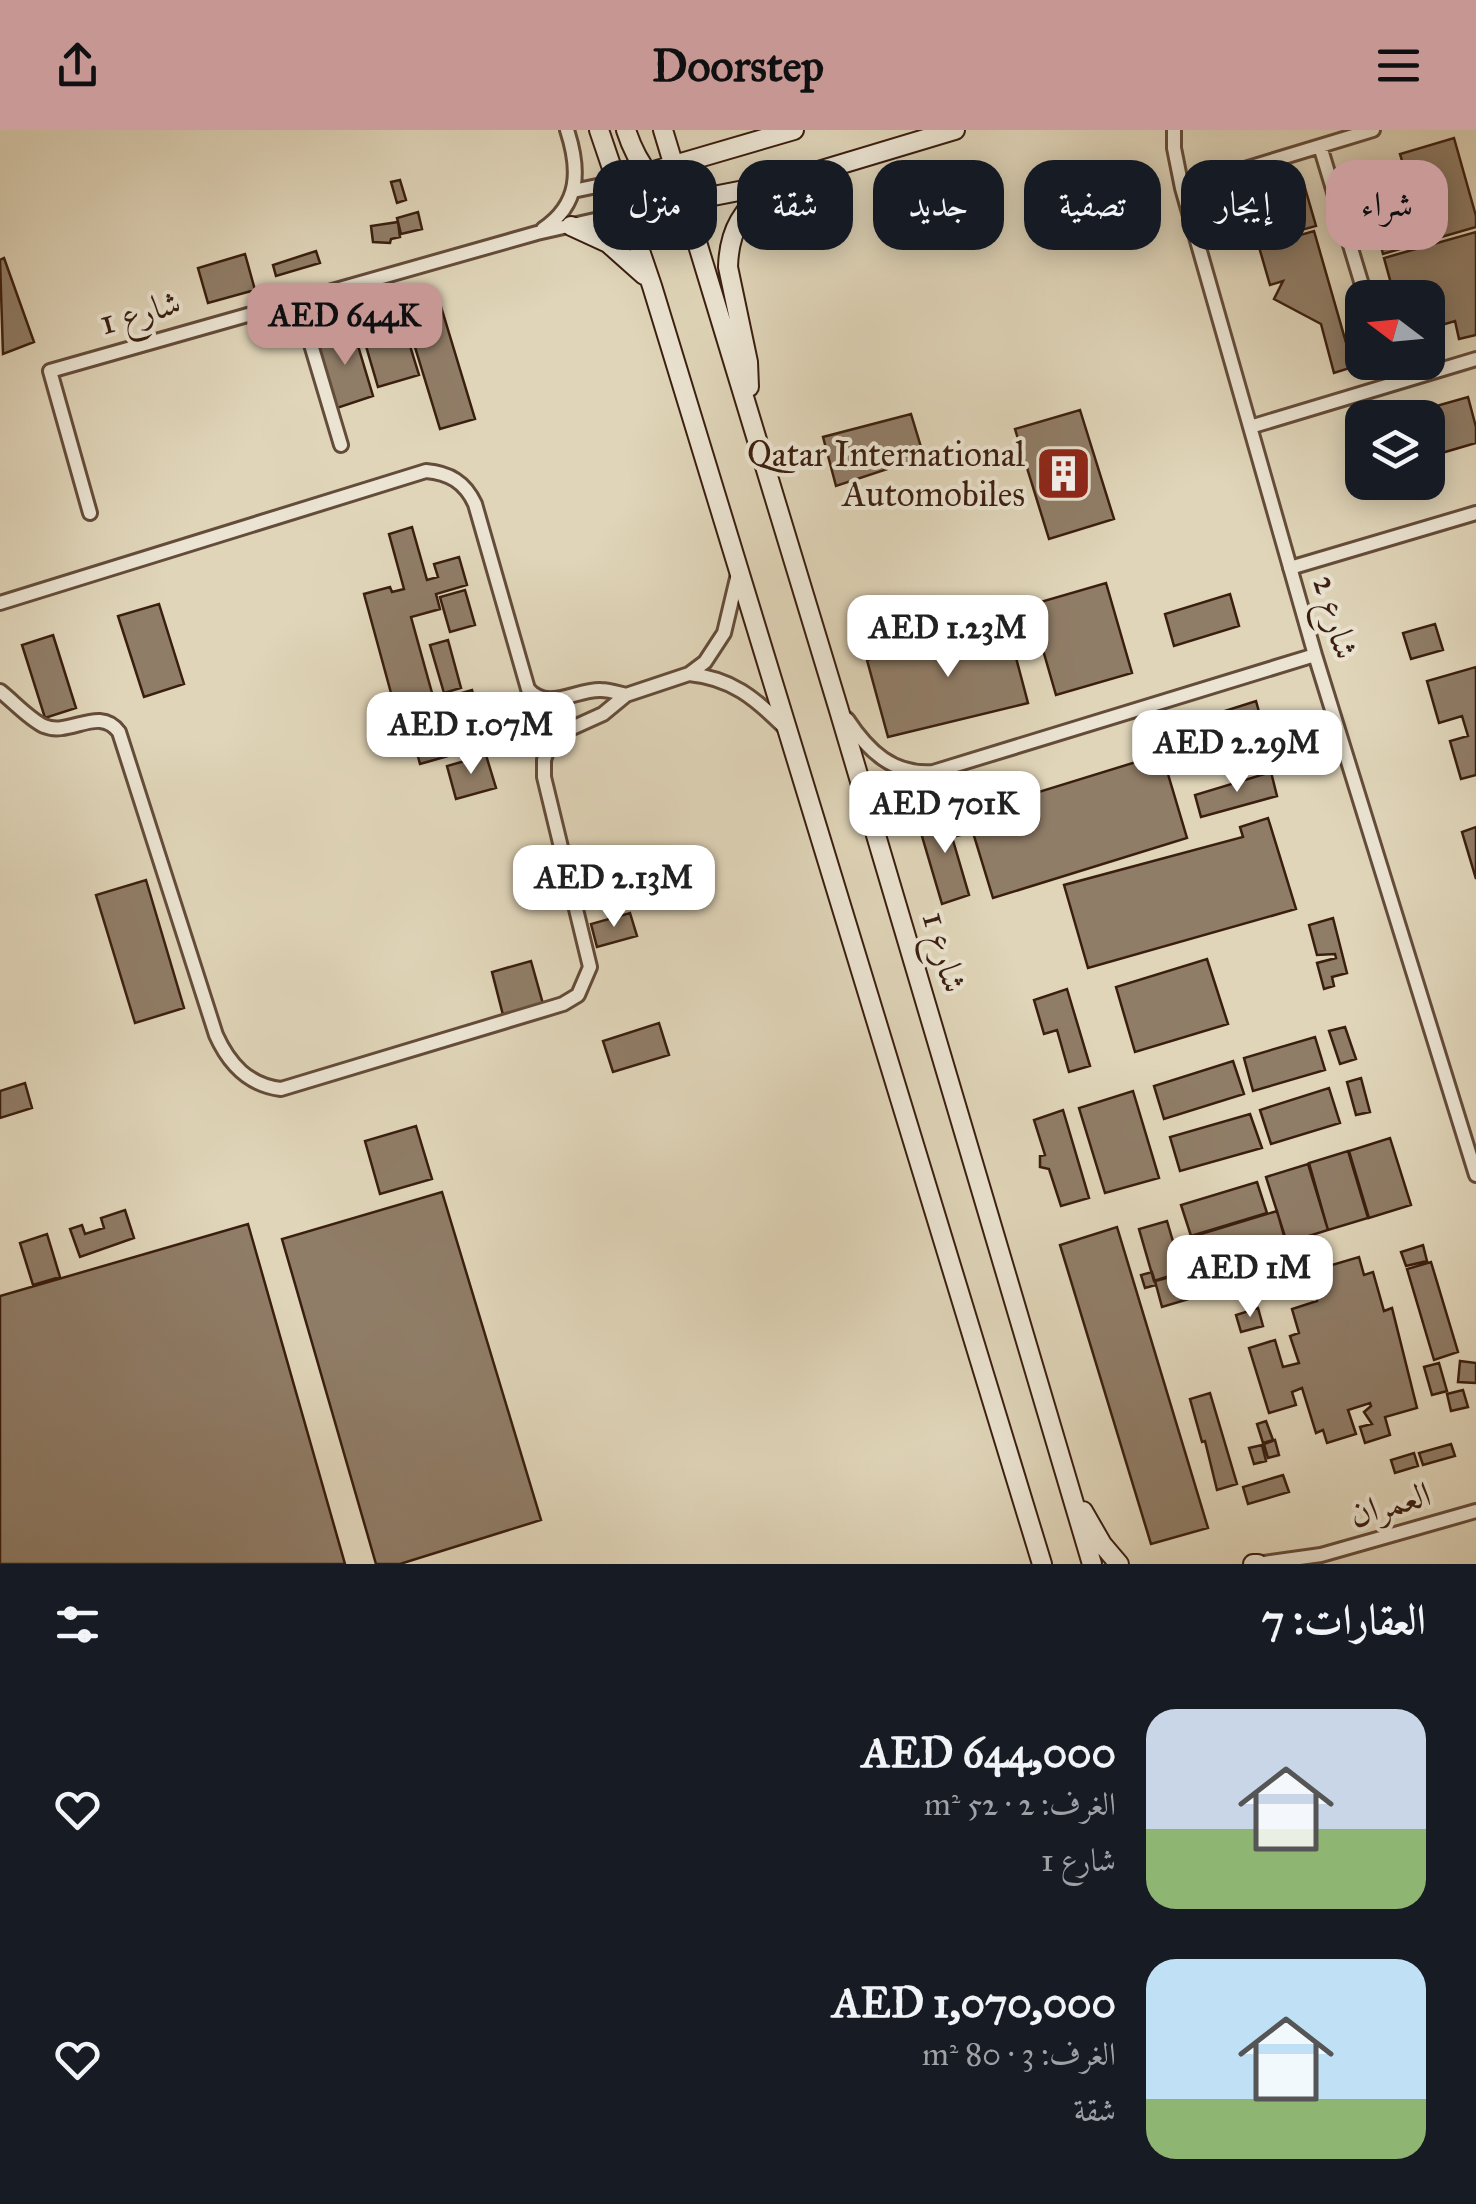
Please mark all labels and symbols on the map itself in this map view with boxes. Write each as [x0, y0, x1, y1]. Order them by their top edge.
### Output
street label: شارع 1 [95, 280, 187, 351]
north arrow [1345, 280, 1445, 380]
pin: AED 644K [242, 283, 448, 368]
place label: Qatar International Automobiles [747, 433, 1026, 516]
building icon: Qatar International Automobiles [1034, 444, 1094, 504]
street label: شارع 2 [1296, 570, 1368, 666]
pin: AED 1.23M [834, 595, 1062, 680]
pin: AED 1.07M [357, 692, 585, 777]
pin: AED 2.29M [1123, 710, 1351, 795]
pin: AED 701K [842, 771, 1048, 856]
pin: AED 2.13M [500, 845, 728, 930]
street label: شارع 1 [906, 907, 977, 999]
pin: AED 1M [1169, 1235, 1331, 1320]
street label: العمران [1345, 1472, 1436, 1536]

